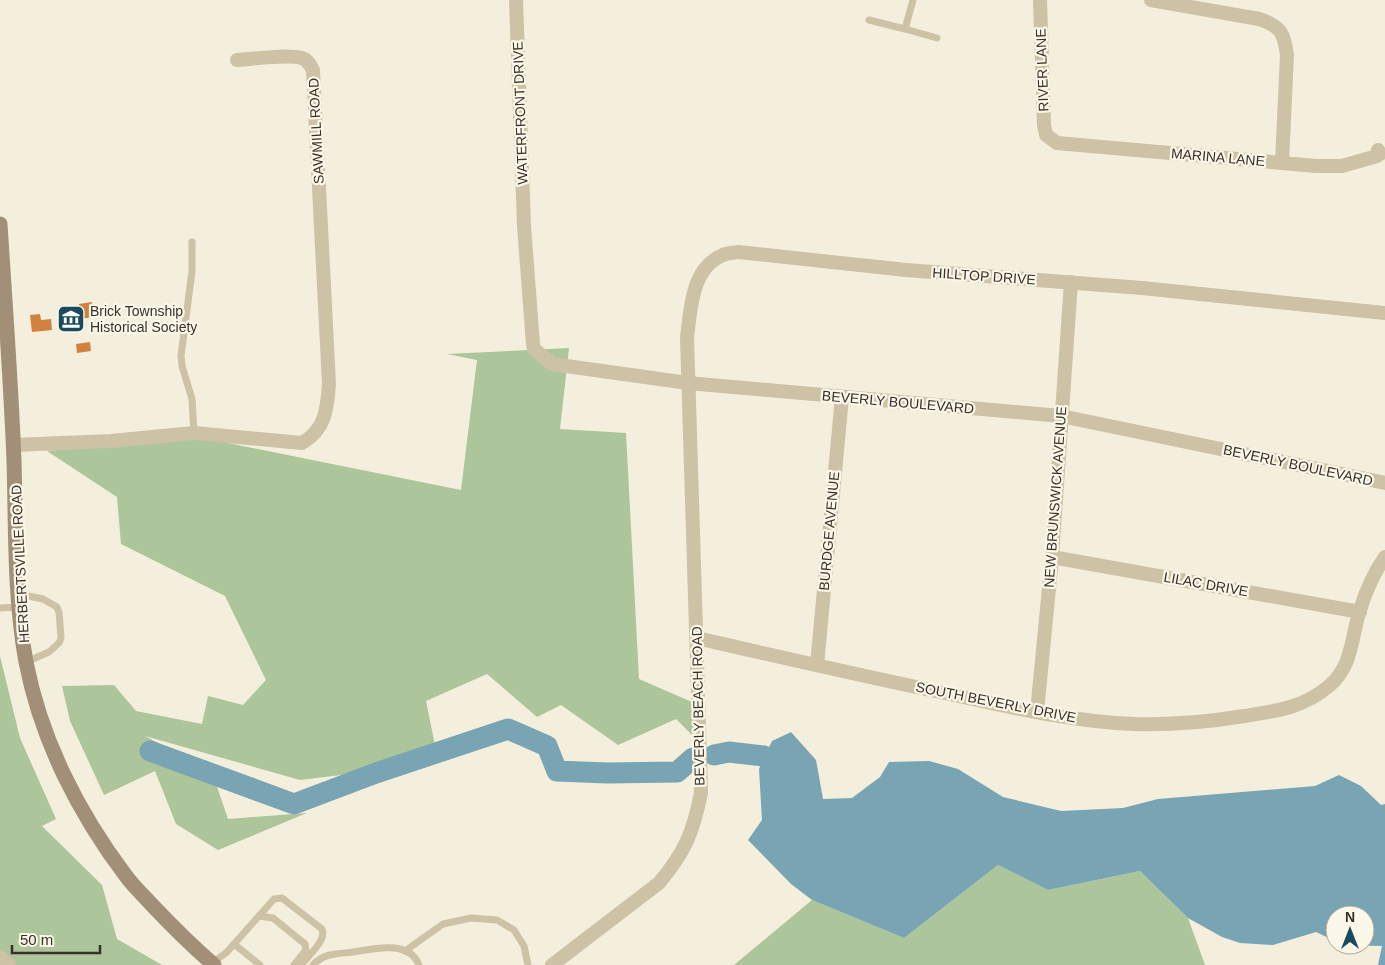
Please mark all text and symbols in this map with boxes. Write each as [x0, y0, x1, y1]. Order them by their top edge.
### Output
street label: RIVER LANE [1033, 28, 1051, 112]
street label: WATERFRONT DRIVE [509, 41, 531, 185]
street label: SAWMILL ROAD [305, 77, 327, 185]
street label: MARINA LANE [1170, 145, 1266, 169]
street label: HILLTOP DRIVE [932, 264, 1036, 288]
place label: Brick Township Historical Society [90, 303, 197, 335]
museum icon: Brick Township Historical Society [56, 304, 86, 334]
street label: BEVERLY BOULEVARD [821, 387, 975, 417]
street label: NEW BRUNSWICK AVENUE [1041, 406, 1069, 588]
street label: BEVERLY BOULEVARD [1222, 441, 1374, 489]
street label: BURDGE AVENUE [816, 471, 842, 591]
street label: HERBERTSVILLE ROAD [8, 484, 32, 644]
street label: LILAC DRIVE [1162, 569, 1250, 599]
street label: BEVERLY BEACH ROAD [689, 626, 707, 786]
street label: SOUTH BEVERLY DRIVE [915, 679, 1077, 725]
north arrow [1325, 905, 1375, 955]
text: N [1345, 909, 1355, 925]
scale bar [12, 922, 100, 954]
text: 50 m [20, 931, 53, 948]

